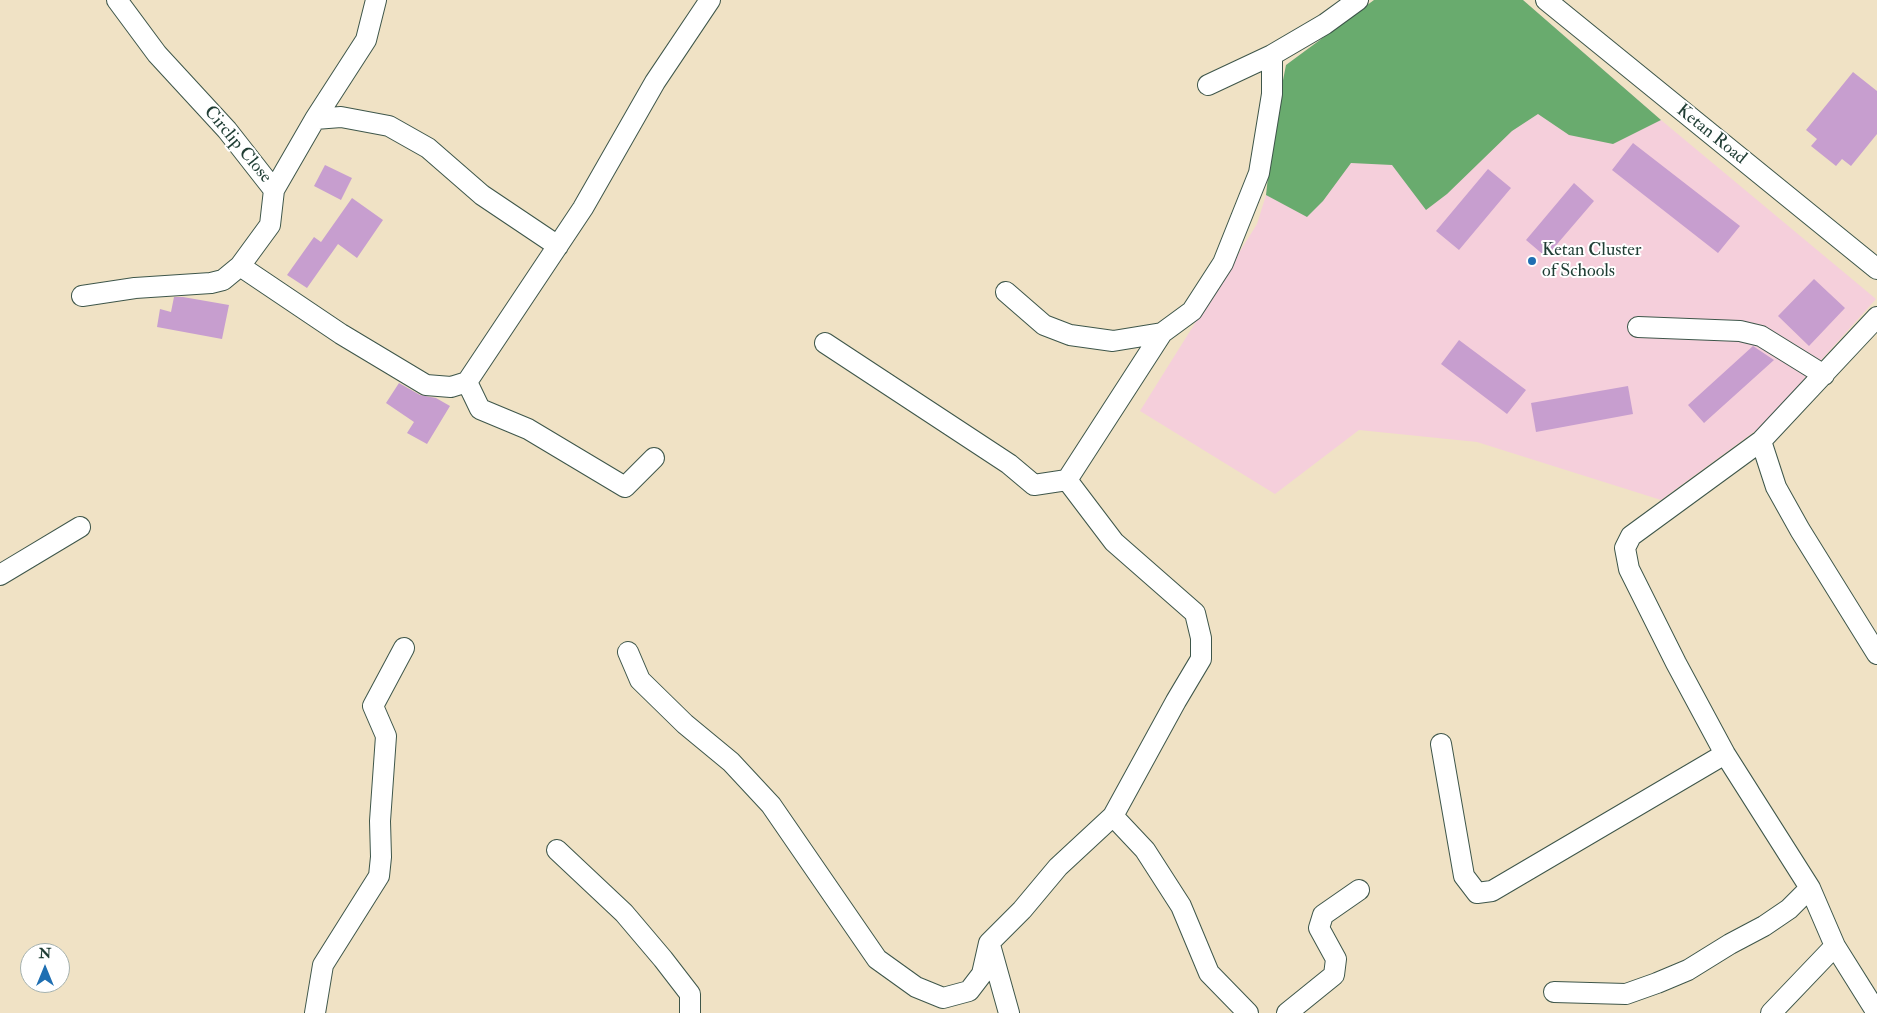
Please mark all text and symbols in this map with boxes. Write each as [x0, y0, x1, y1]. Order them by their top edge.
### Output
street label: Ketan Road [1672, 100, 1750, 170]
street label: Circlip Close [199, 102, 275, 188]
place label: Ketan Cluster of Schools [1542, 240, 1641, 282]
marker: Ketan Cluster of Schools [1526, 255, 1538, 267]
north arrow [20, 943, 70, 993]
text: N [39, 945, 51, 962]

